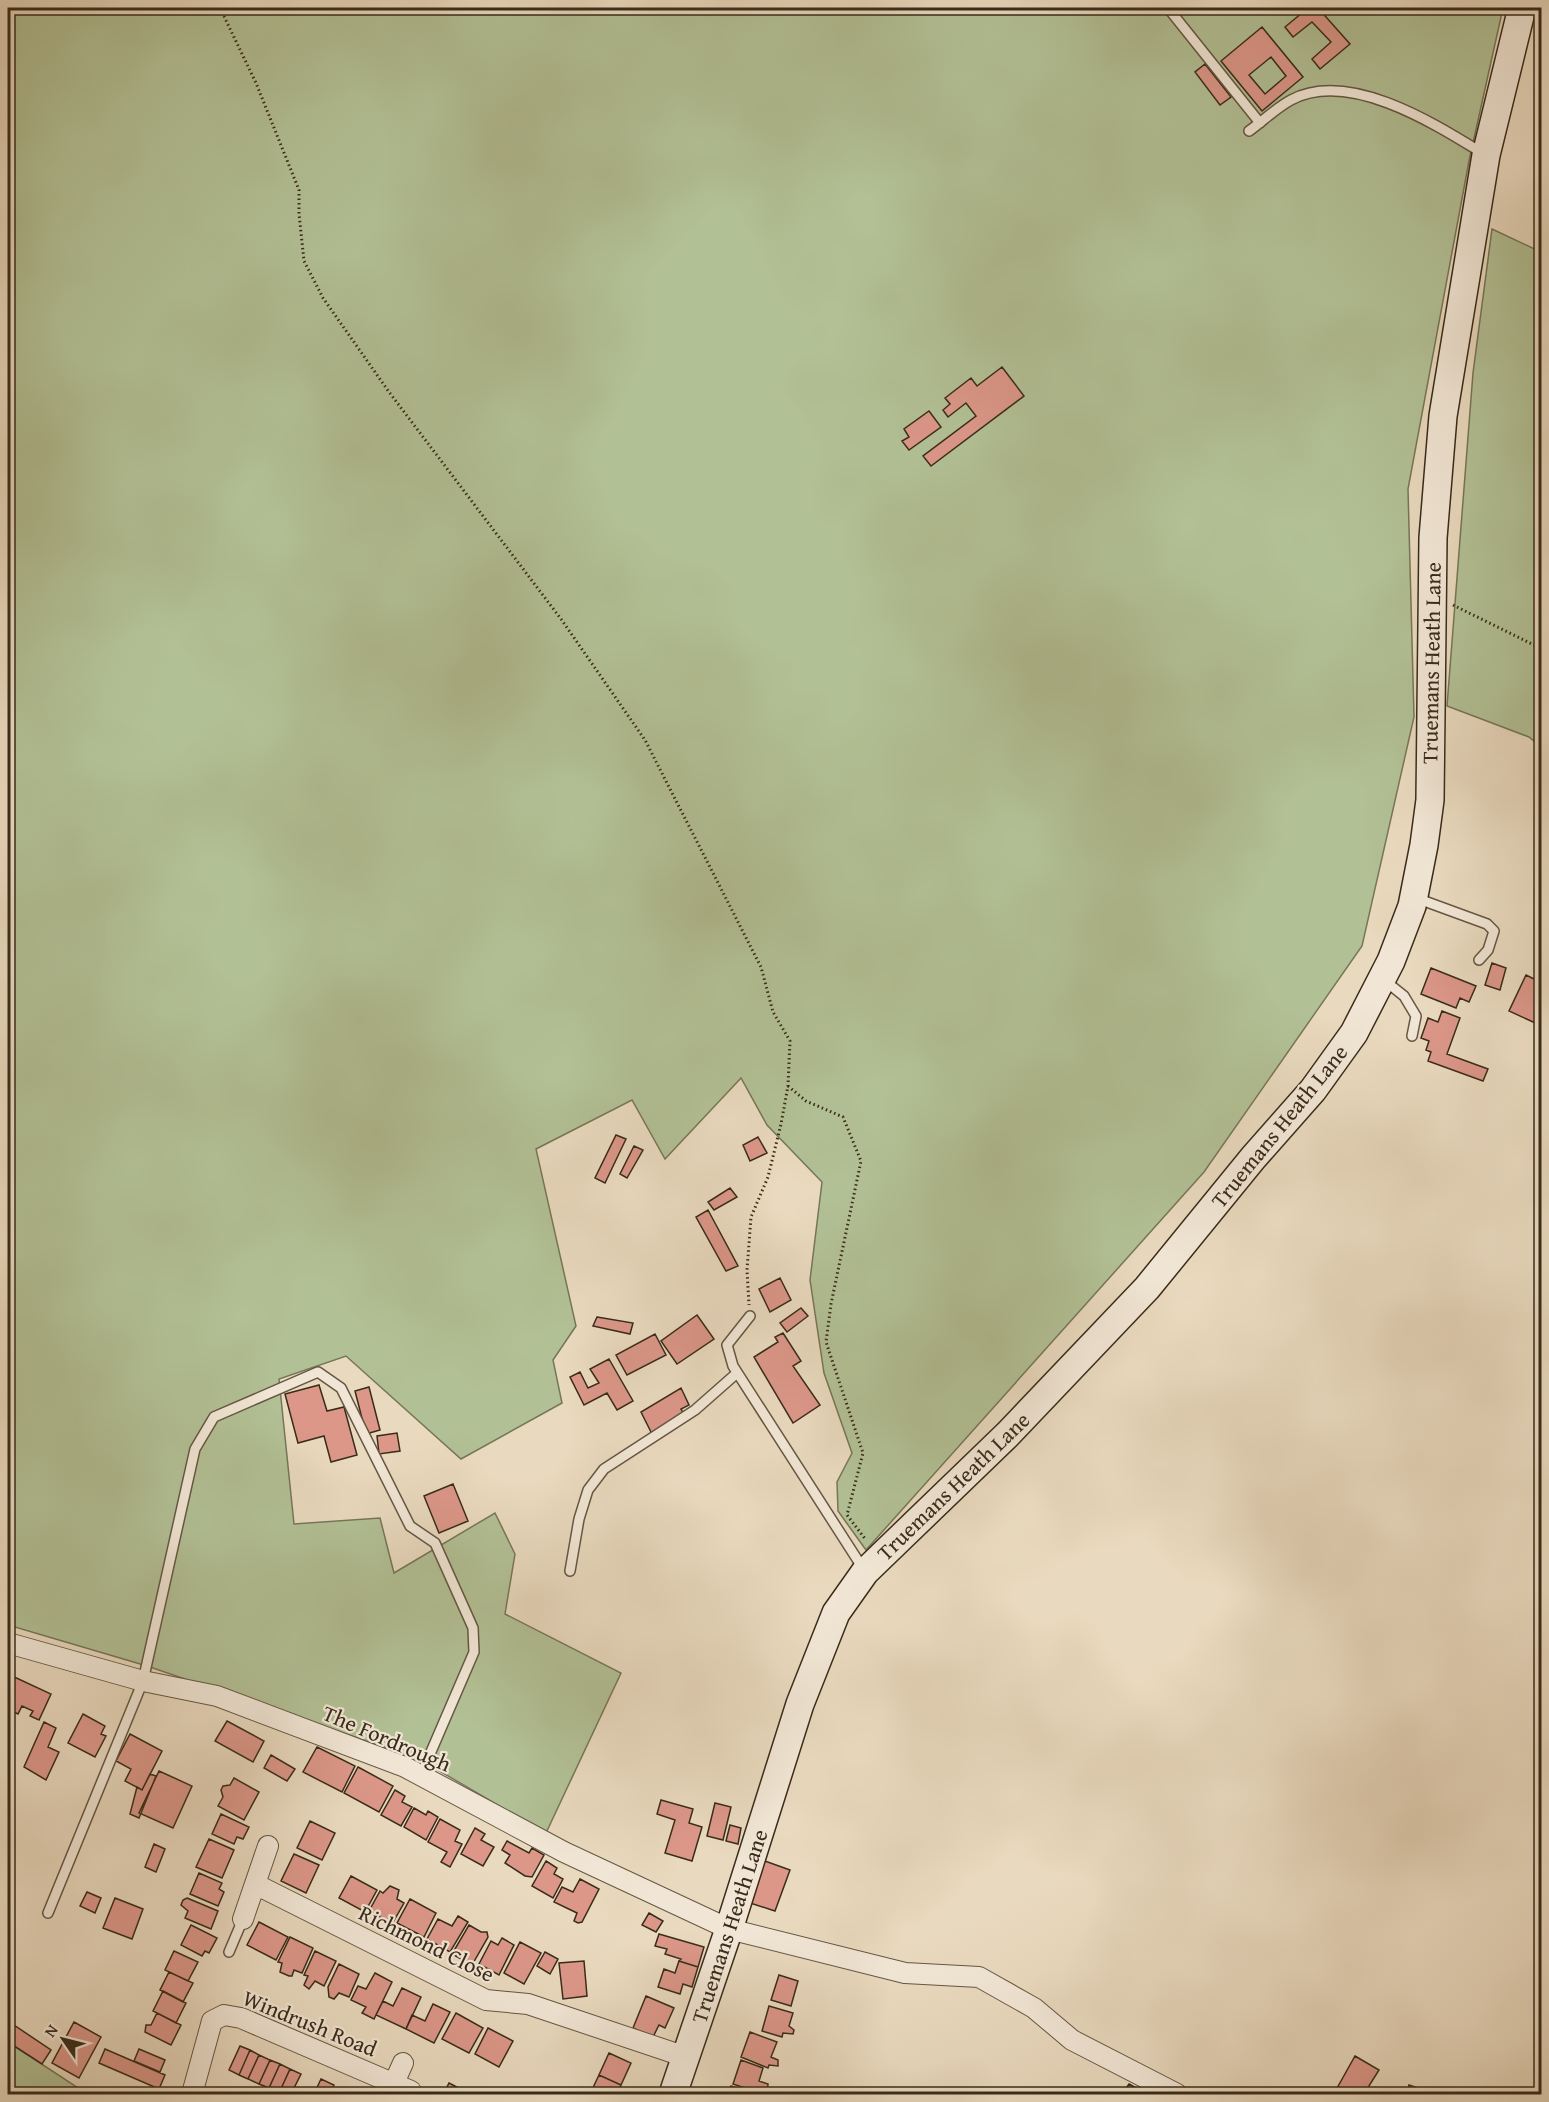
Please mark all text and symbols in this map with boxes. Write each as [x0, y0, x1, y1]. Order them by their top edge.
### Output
street label: Truemans Heath Lane [1413, 562, 1449, 764]
street label: Truemans Heath Lane [1203, 1037, 1355, 1215]
street label: Truemans Heath Lane [869, 1404, 1037, 1568]
street label: The Fordrough [318, 1697, 457, 1780]
street label: Truemans Heath Lane [683, 1825, 775, 2027]
street label: Richmond Close [354, 1896, 500, 1990]
street label: Windrush Road [238, 1982, 382, 2065]
north arrow [33, 2009, 93, 2069]
text: N [38, 2019, 64, 2042]

